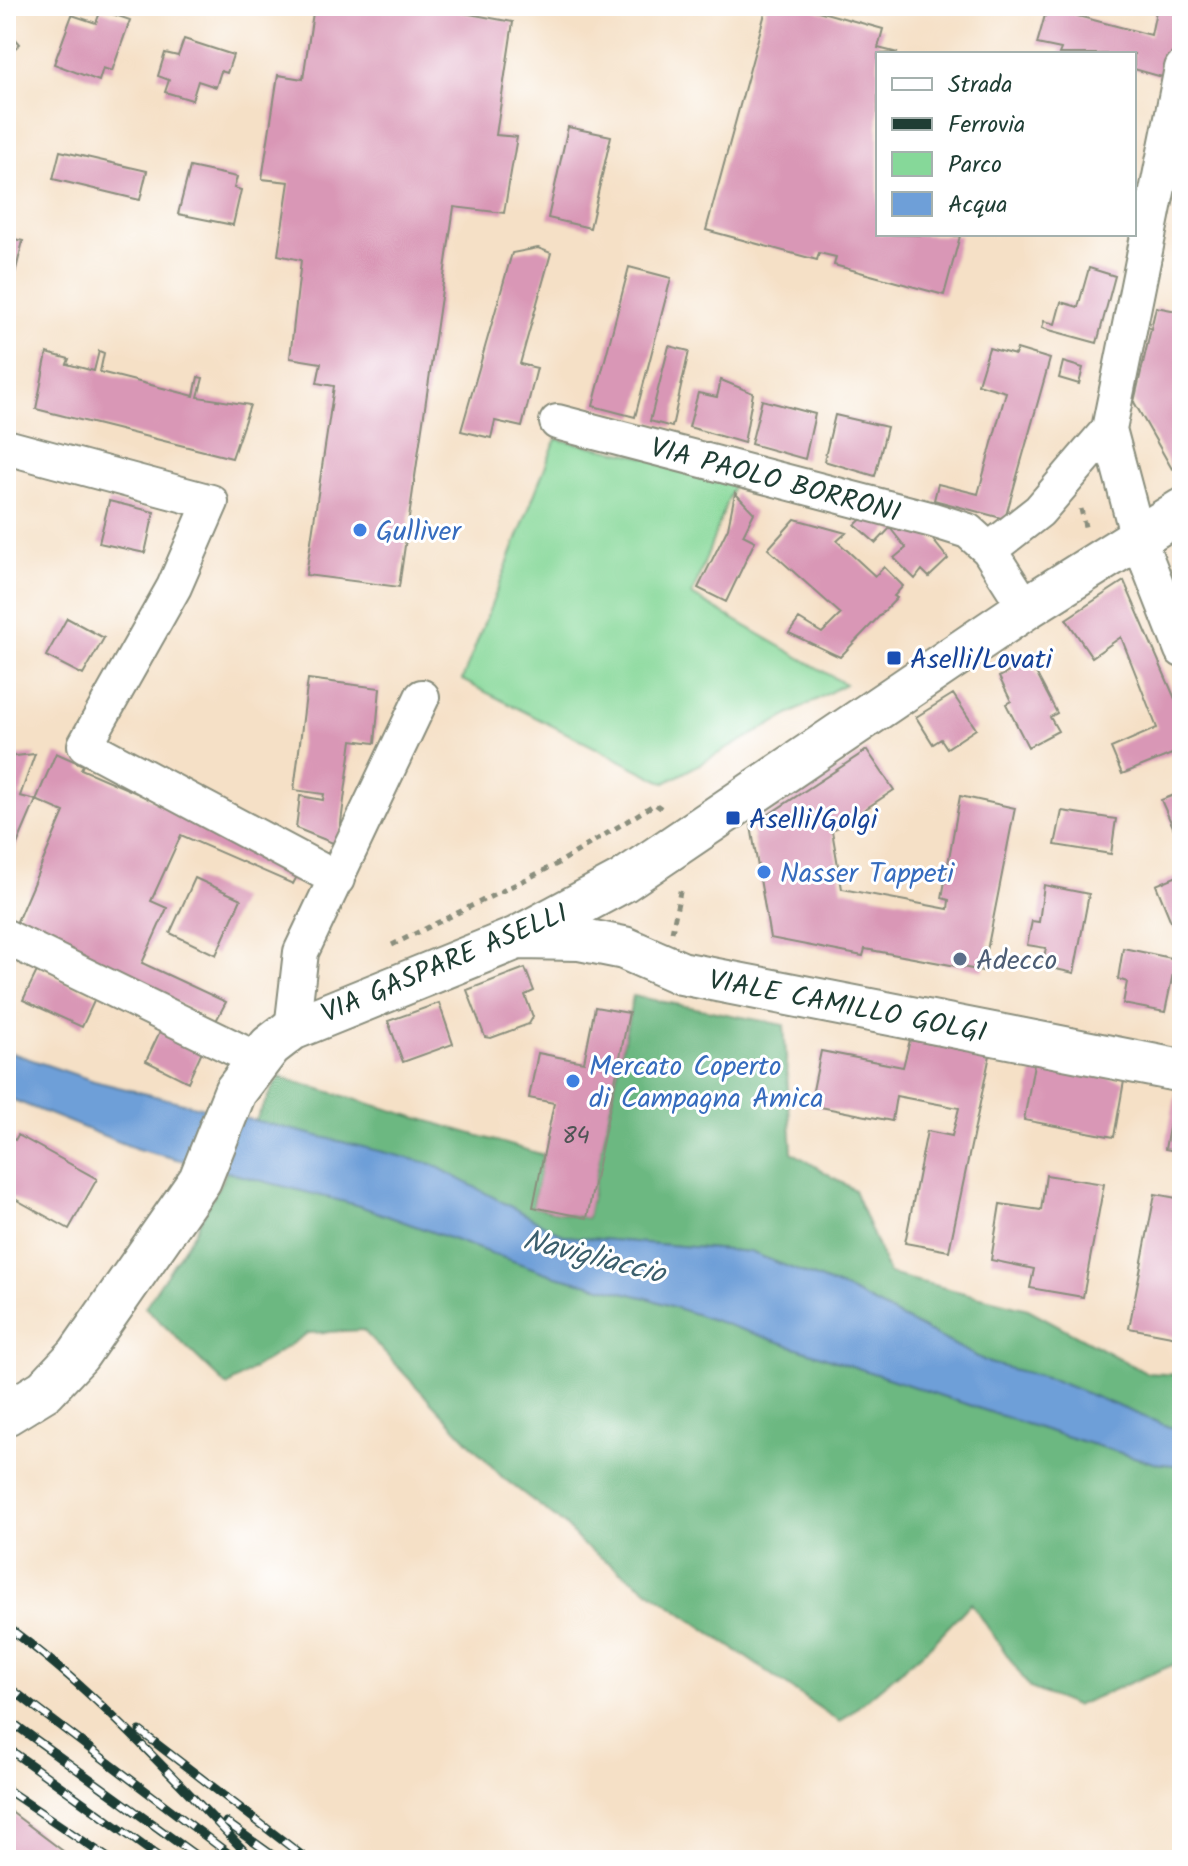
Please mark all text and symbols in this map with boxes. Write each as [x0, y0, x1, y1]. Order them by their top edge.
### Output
legend [876, 52, 1136, 236]
text: Strada [948, 66, 1012, 105]
text: Ferrovia [948, 106, 1025, 145]
text: Parco [948, 146, 1002, 185]
text: Acqua [948, 186, 1007, 225]
street label: VIA PAOLO BORRONI [645, 426, 905, 536]
place label: Gulliver [376, 510, 462, 555]
marker: Gulliver [351, 521, 369, 539]
place label: Aselli/Lovati [910, 638, 1054, 683]
marker: Aselli/Lovati [885, 649, 903, 667]
place label: Aselli/Golgi [749, 798, 879, 843]
marker: Aselli/Golgi [724, 809, 742, 827]
place label: Nasser Tappeti [780, 852, 955, 897]
marker: Nasser Tappeti [755, 863, 773, 881]
street label: VIA GASPARE ASELLI [314, 892, 576, 1037]
place label: Adecco [976, 939, 1057, 984]
marker: Adecco [951, 950, 969, 968]
street label: VIALE CAMILLO GOLGI [705, 958, 990, 1056]
place label: Mercato Coperto di Campagna Amica [589, 1045, 824, 1122]
marker: Mercato Coperto di Campagna Amica [564, 1072, 582, 1090]
house number: 84 [562, 1117, 590, 1156]
water label: Navigliaccio [518, 1217, 672, 1299]

